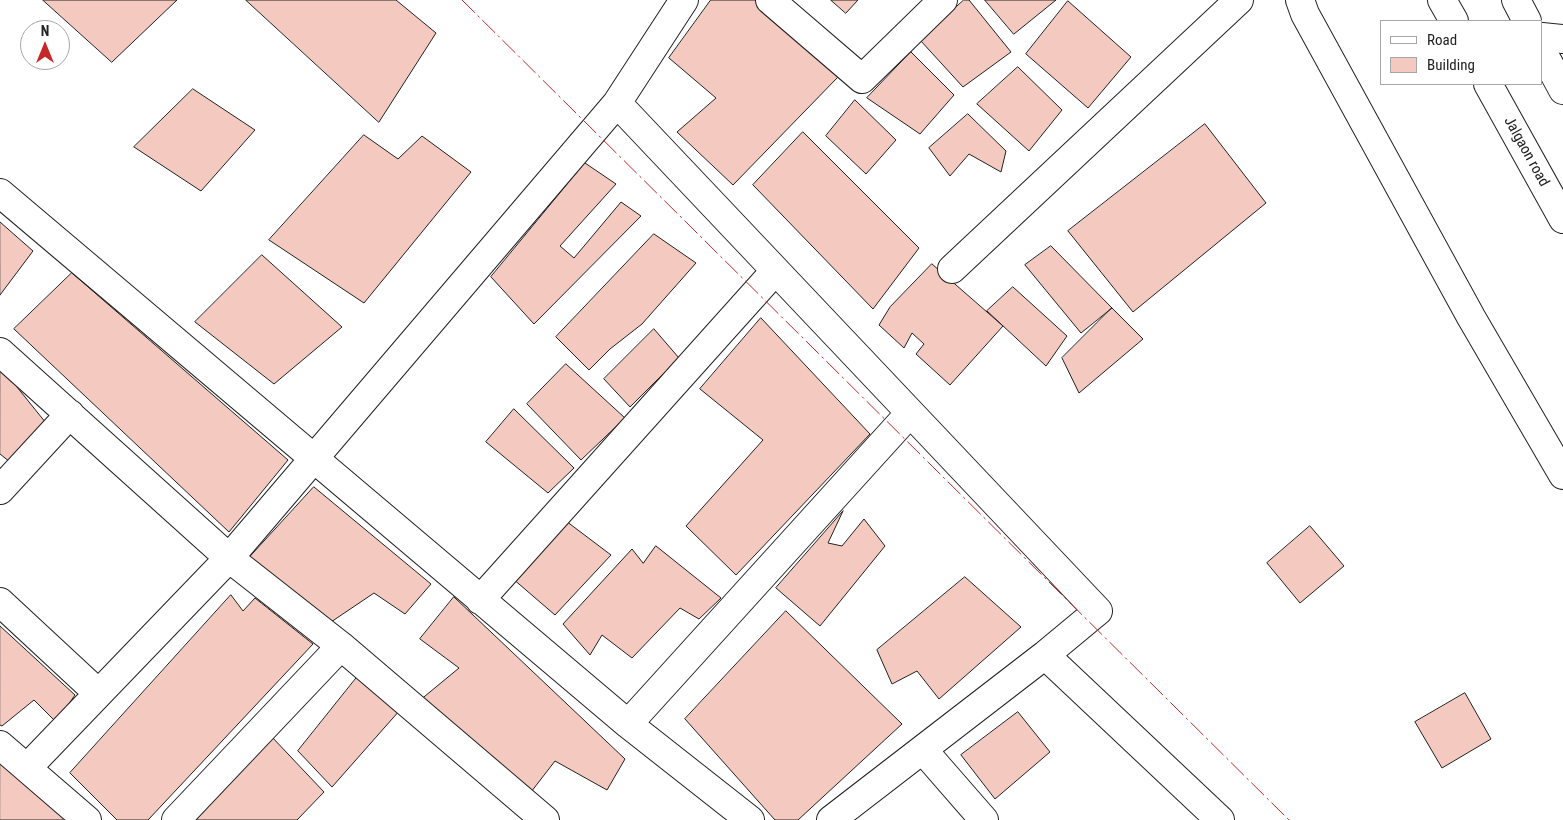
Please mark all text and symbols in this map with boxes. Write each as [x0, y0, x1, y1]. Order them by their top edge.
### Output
north arrow [20, 20, 70, 70]
legend [1380, 20, 1543, 85]
text: N [41, 23, 49, 39]
text: Road [1427, 31, 1457, 49]
text: Building [1427, 56, 1475, 74]
street label: Jalgaon road [1499, 114, 1553, 190]

